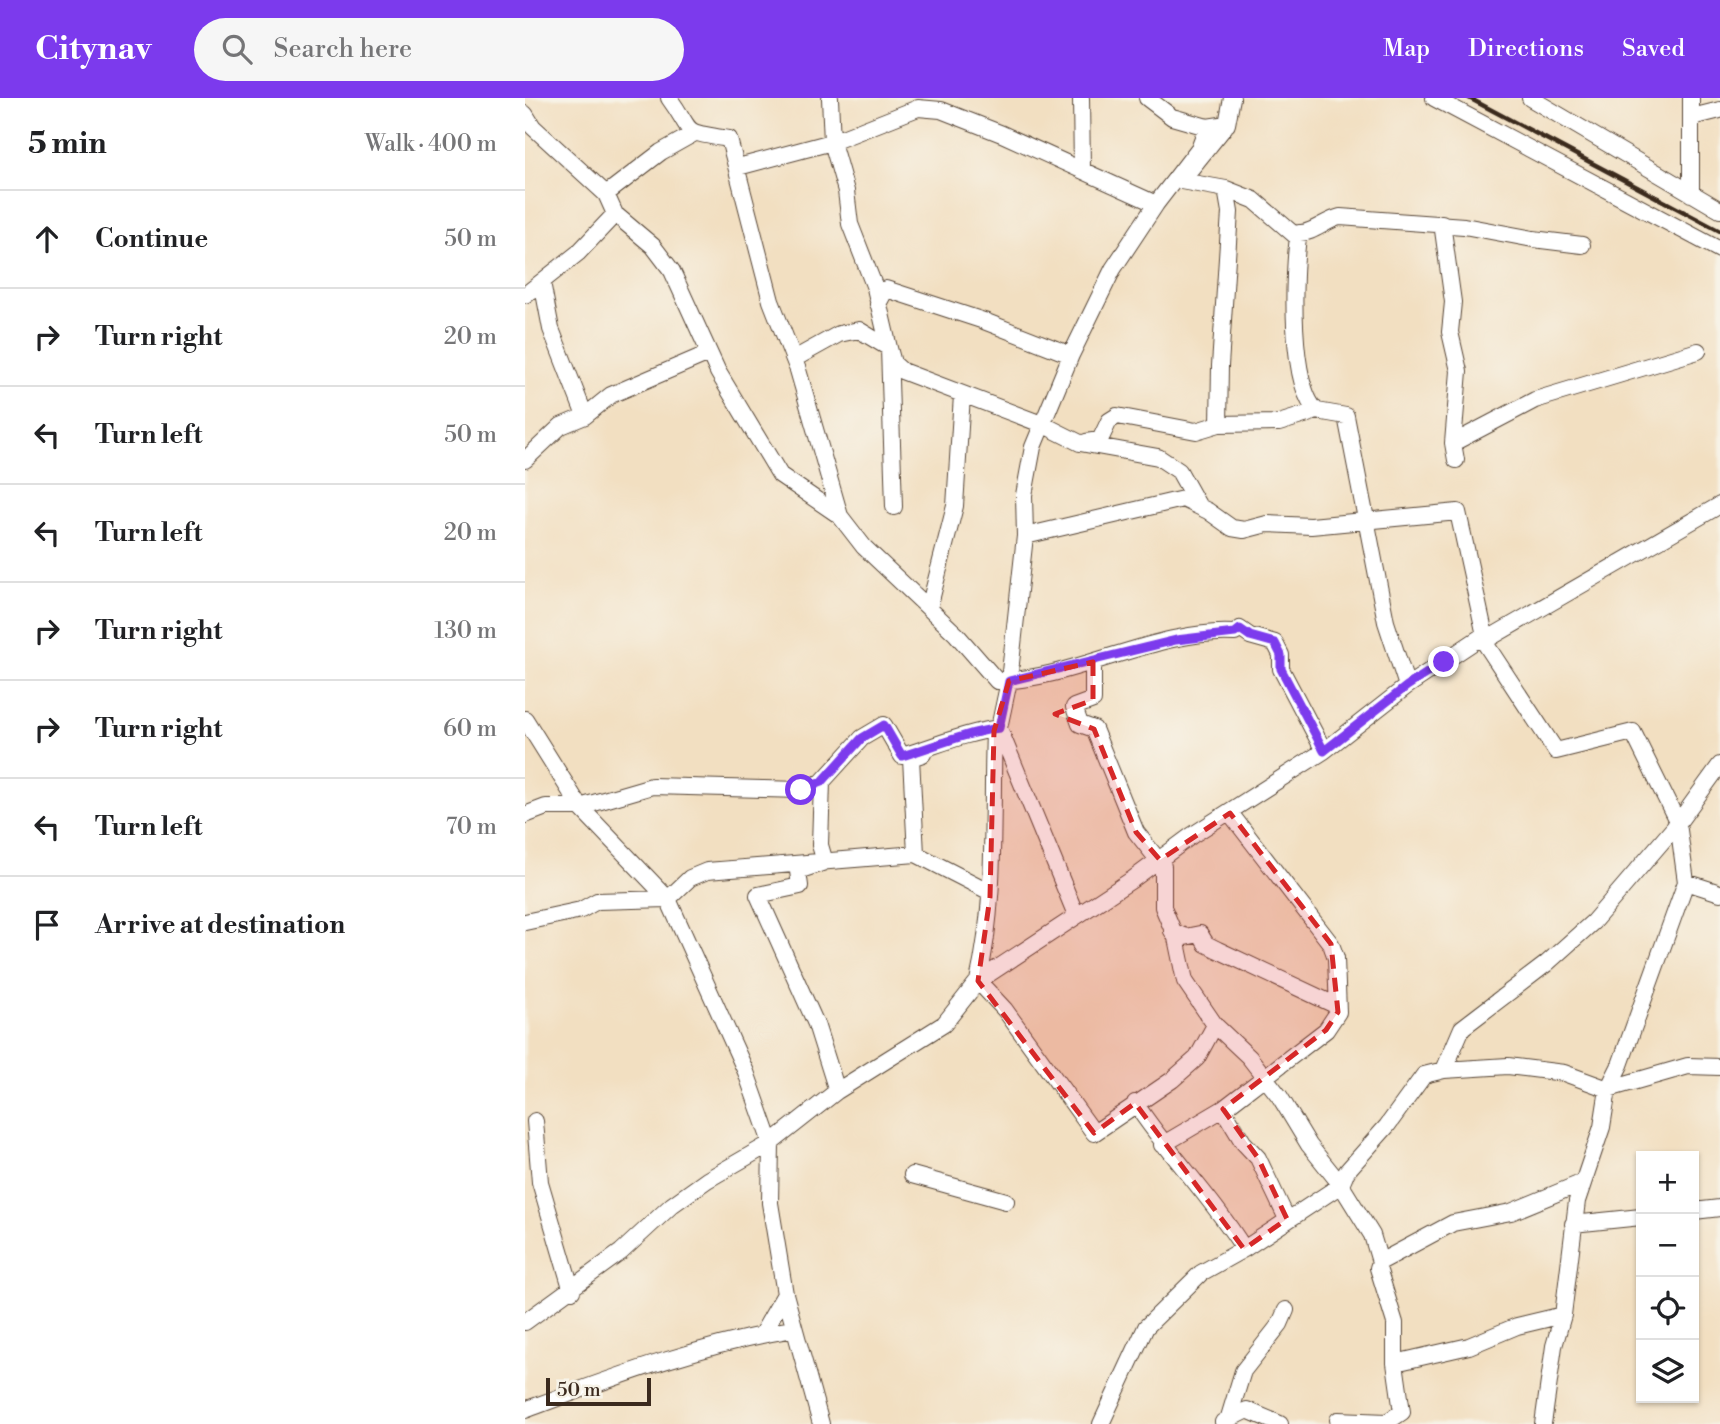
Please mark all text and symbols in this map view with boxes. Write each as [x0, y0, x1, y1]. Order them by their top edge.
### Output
search box [194, 18, 684, 81]
text: Citynav [35, 29, 152, 70]
icon: search [218, 30, 256, 68]
text: Search here [274, 33, 412, 65]
text: Map [1383, 34, 1430, 64]
text: Directions [1468, 34, 1584, 64]
text: Saved [1622, 34, 1685, 64]
text: 5 min [28, 125, 107, 163]
text: Walk · 400 m [365, 130, 497, 158]
icon: ahead [28, 220, 66, 258]
text: Continue [95, 223, 208, 255]
text: 50 m [444, 225, 497, 253]
icon: right [28, 318, 66, 356]
text: Turn right [95, 321, 223, 353]
text: 20 m [444, 323, 497, 351]
icon: left [28, 416, 66, 454]
text: Turn left [95, 419, 203, 451]
text: 50 m [444, 421, 497, 449]
icon: left [28, 514, 66, 552]
text: Turn left [95, 517, 203, 549]
text: 20 m [444, 519, 497, 547]
icon: right [28, 612, 66, 650]
text: Turn right [95, 615, 223, 647]
text: 130 m [434, 617, 497, 645]
route end [1428, 646, 1459, 677]
icon: right [28, 710, 66, 748]
text: Turn right [95, 713, 223, 745]
text: 60 m [443, 715, 497, 743]
route start [785, 774, 816, 805]
icon: left [28, 808, 66, 846]
text: Turn left [95, 811, 203, 843]
text: 70 m [446, 813, 497, 841]
icon: arrive [28, 906, 66, 944]
text: Arrive at destination [95, 909, 345, 941]
map controls [1636, 1151, 1699, 1403]
button: + [1636, 1151, 1699, 1214]
button: − [1636, 1214, 1699, 1277]
button: locate [1636, 1277, 1699, 1340]
button: layers [1636, 1340, 1699, 1403]
scale bar [546, 1375, 651, 1407]
text: 50 m [557, 1378, 601, 1402]

